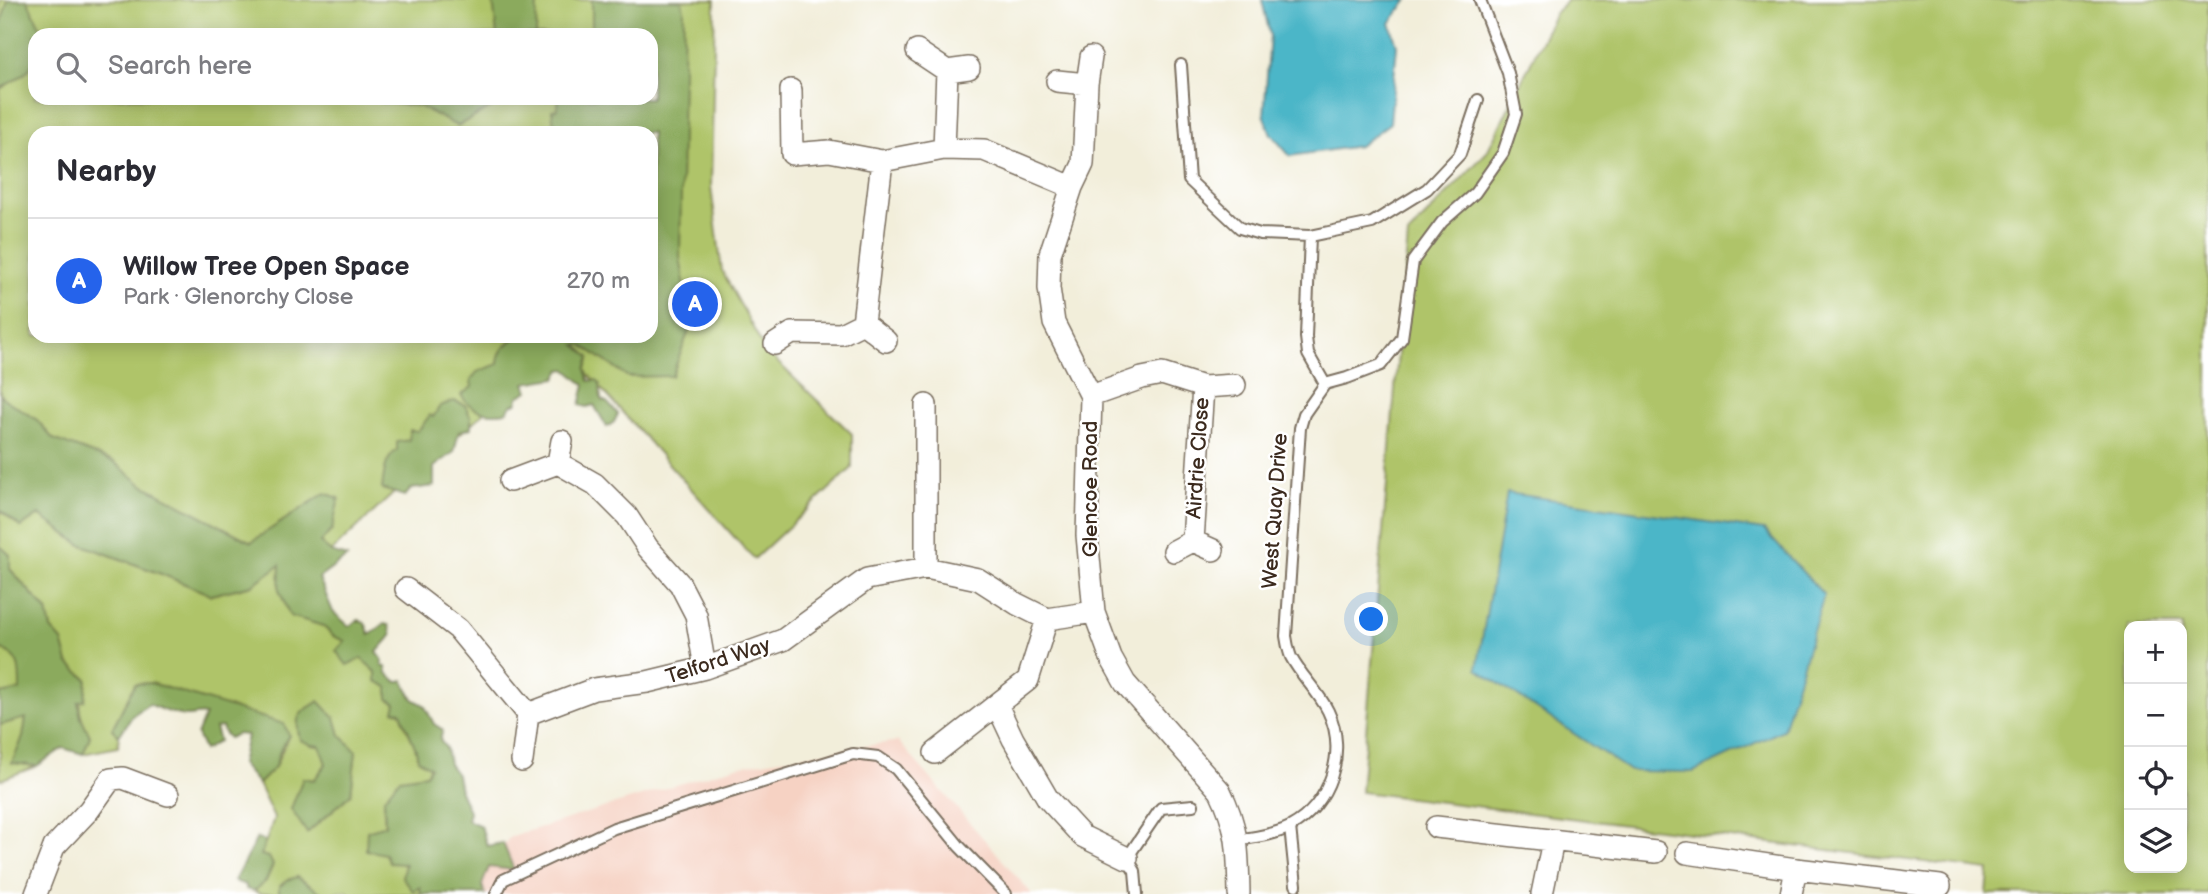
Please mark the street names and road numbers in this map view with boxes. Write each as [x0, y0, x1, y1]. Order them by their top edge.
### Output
street label: Airdrie Close [1181, 396, 1215, 520]
street label: Glencoe Road [1078, 421, 1103, 557]
street label: West Quay Drive [1257, 432, 1293, 590]
street label: Telford Way [663, 632, 774, 690]

